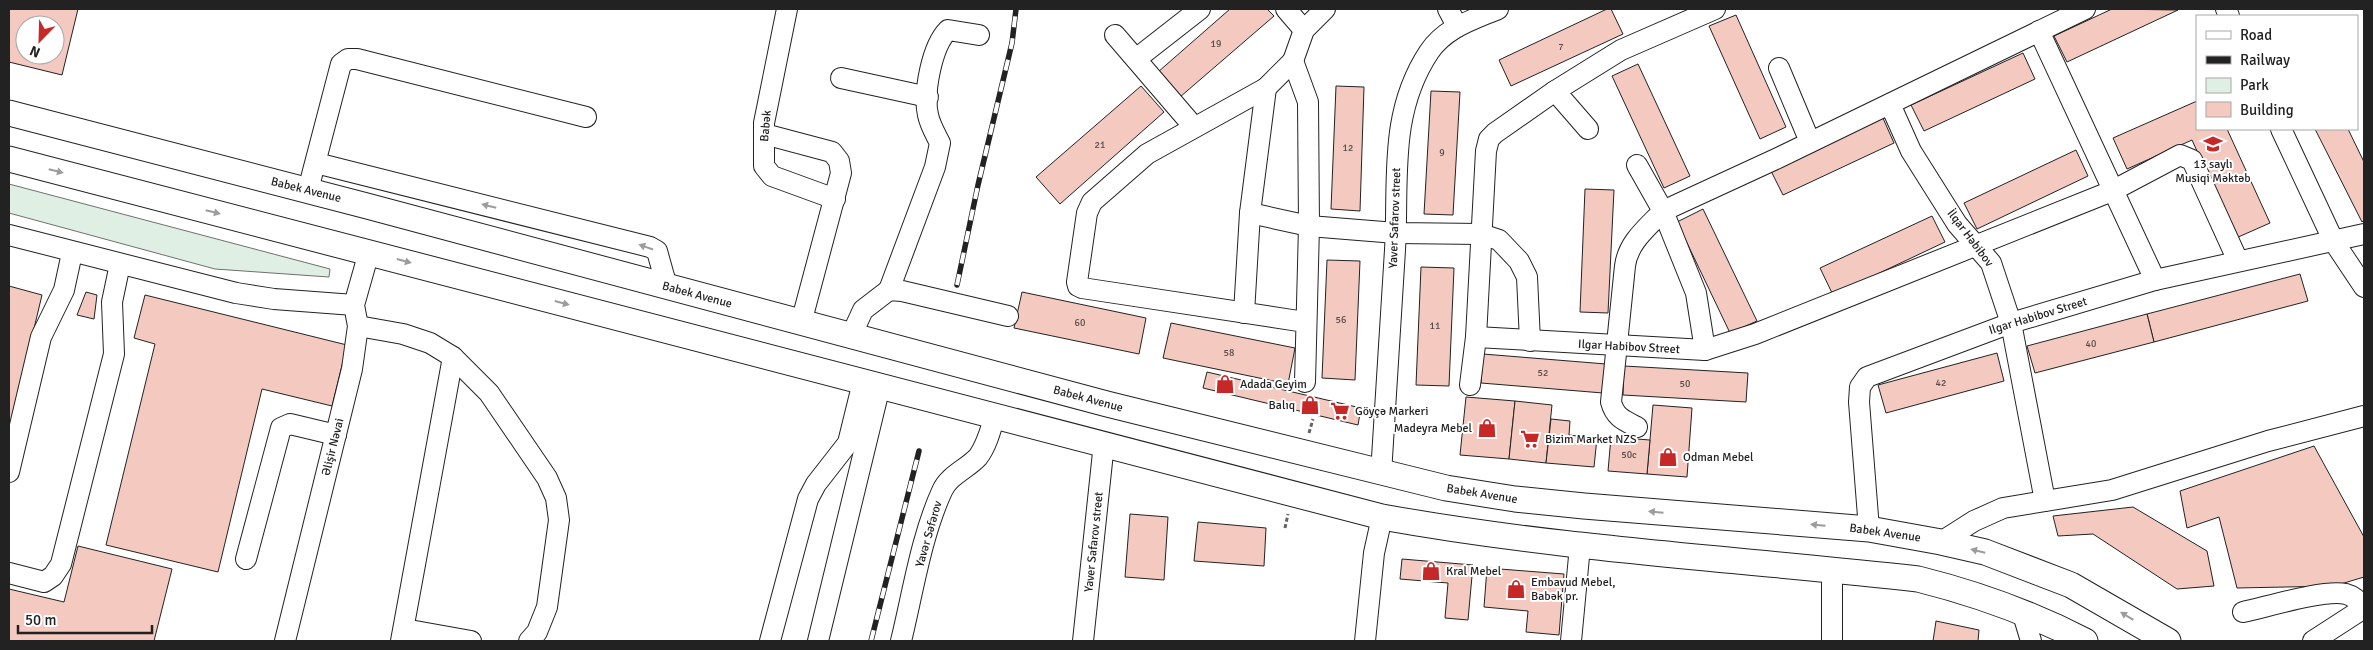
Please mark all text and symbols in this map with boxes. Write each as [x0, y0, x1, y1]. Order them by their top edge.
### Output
north arrow [15, 15, 65, 65]
legend [2196, 15, 2358, 130]
text: Road [2240, 26, 2272, 44]
house number: 19 [1211, 38, 1221, 50]
house number: 7 [1558, 41, 1564, 53]
text: N [27, 42, 43, 61]
text: Railway [2240, 51, 2290, 69]
text: Park [2240, 76, 2269, 94]
text: Building [2240, 101, 2294, 119]
street label: Babək [757, 110, 775, 142]
school or university icon: 13 saylı Musiqi Məktəb [2202, 133, 2224, 155]
house number: 21 [1095, 139, 1105, 151]
house number: 12 [1343, 142, 1353, 154]
house number: 9 [1439, 147, 1445, 159]
place label: 13 saylı Musiqi Məktəb [2175, 157, 2251, 186]
one-way arrow [48, 167, 63, 175]
street label: Yaver Safarov street [1386, 167, 1404, 269]
street label: Babek Avenue [269, 174, 343, 206]
one-way arrow [482, 202, 497, 210]
street label: İlqar Həbibov [1944, 206, 1997, 270]
one-way arrow [206, 208, 221, 216]
one-way arrow [639, 242, 654, 250]
one-way arrow [397, 258, 412, 266]
street label: Babek Avenue [660, 278, 734, 312]
street label: Ilgar Habibov Street [1987, 294, 2089, 338]
one-way arrow [554, 299, 569, 307]
house number: 56 [1336, 314, 1346, 326]
house number: 60 [1075, 317, 1085, 329]
house number: 11 [1430, 320, 1440, 332]
street label: Ilgar Habibov Street [1578, 337, 1680, 357]
house number: 40 [2086, 338, 2096, 350]
house number: 58 [1224, 347, 1234, 359]
house number: 52 [1538, 367, 1548, 379]
shop icon: Adada Geyim [1214, 373, 1236, 395]
place label: Adada Geyim [1240, 377, 1307, 392]
house number: 42 [1936, 377, 1946, 389]
house number: 50 [1680, 378, 1690, 390]
street label: Babek Avenue [1051, 382, 1125, 416]
shop icon: Balıq [1299, 394, 1321, 416]
place label: Balıq [1269, 398, 1295, 413]
supermarket icon: Göyçə Markeri [1329, 400, 1351, 422]
place label: Göyçə Markeri [1355, 404, 1428, 419]
street label: Əlişir Nəvai [319, 417, 347, 477]
shop icon: Madeyra Mebel [1476, 417, 1498, 439]
place label: Madeyra Mebel [1394, 421, 1472, 436]
supermarket icon: Bizim Market NZS [1519, 428, 1541, 450]
place label: Bizim Market NZS [1545, 432, 1637, 447]
shop icon: Odman Mebel [1657, 446, 1679, 468]
house number: 50c [1621, 449, 1637, 461]
place label: Odman Mebel [1683, 450, 1754, 465]
street label: Babek Avenue [1445, 481, 1519, 507]
street label: Yaver Safarov street [1081, 491, 1107, 593]
street label: Yavər Səfərov [912, 499, 946, 569]
one-way arrow [1648, 508, 1664, 516]
one-way arrow [1810, 521, 1826, 529]
street label: Babek Avenue [1848, 521, 1922, 545]
one-way arrow [1971, 547, 1986, 555]
shop icon: Kral Mebel [1420, 560, 1442, 582]
place label: Kral Mebel [1446, 564, 1502, 579]
place label: Embavud Mebel, Babək pr. [1531, 575, 1615, 604]
shop icon: Embavud Mebel, Babək pr. [1505, 578, 1527, 600]
scale bar [18, 602, 151, 634]
text: 50 m [25, 611, 56, 629]
one-way arrow [2120, 612, 2133, 621]

